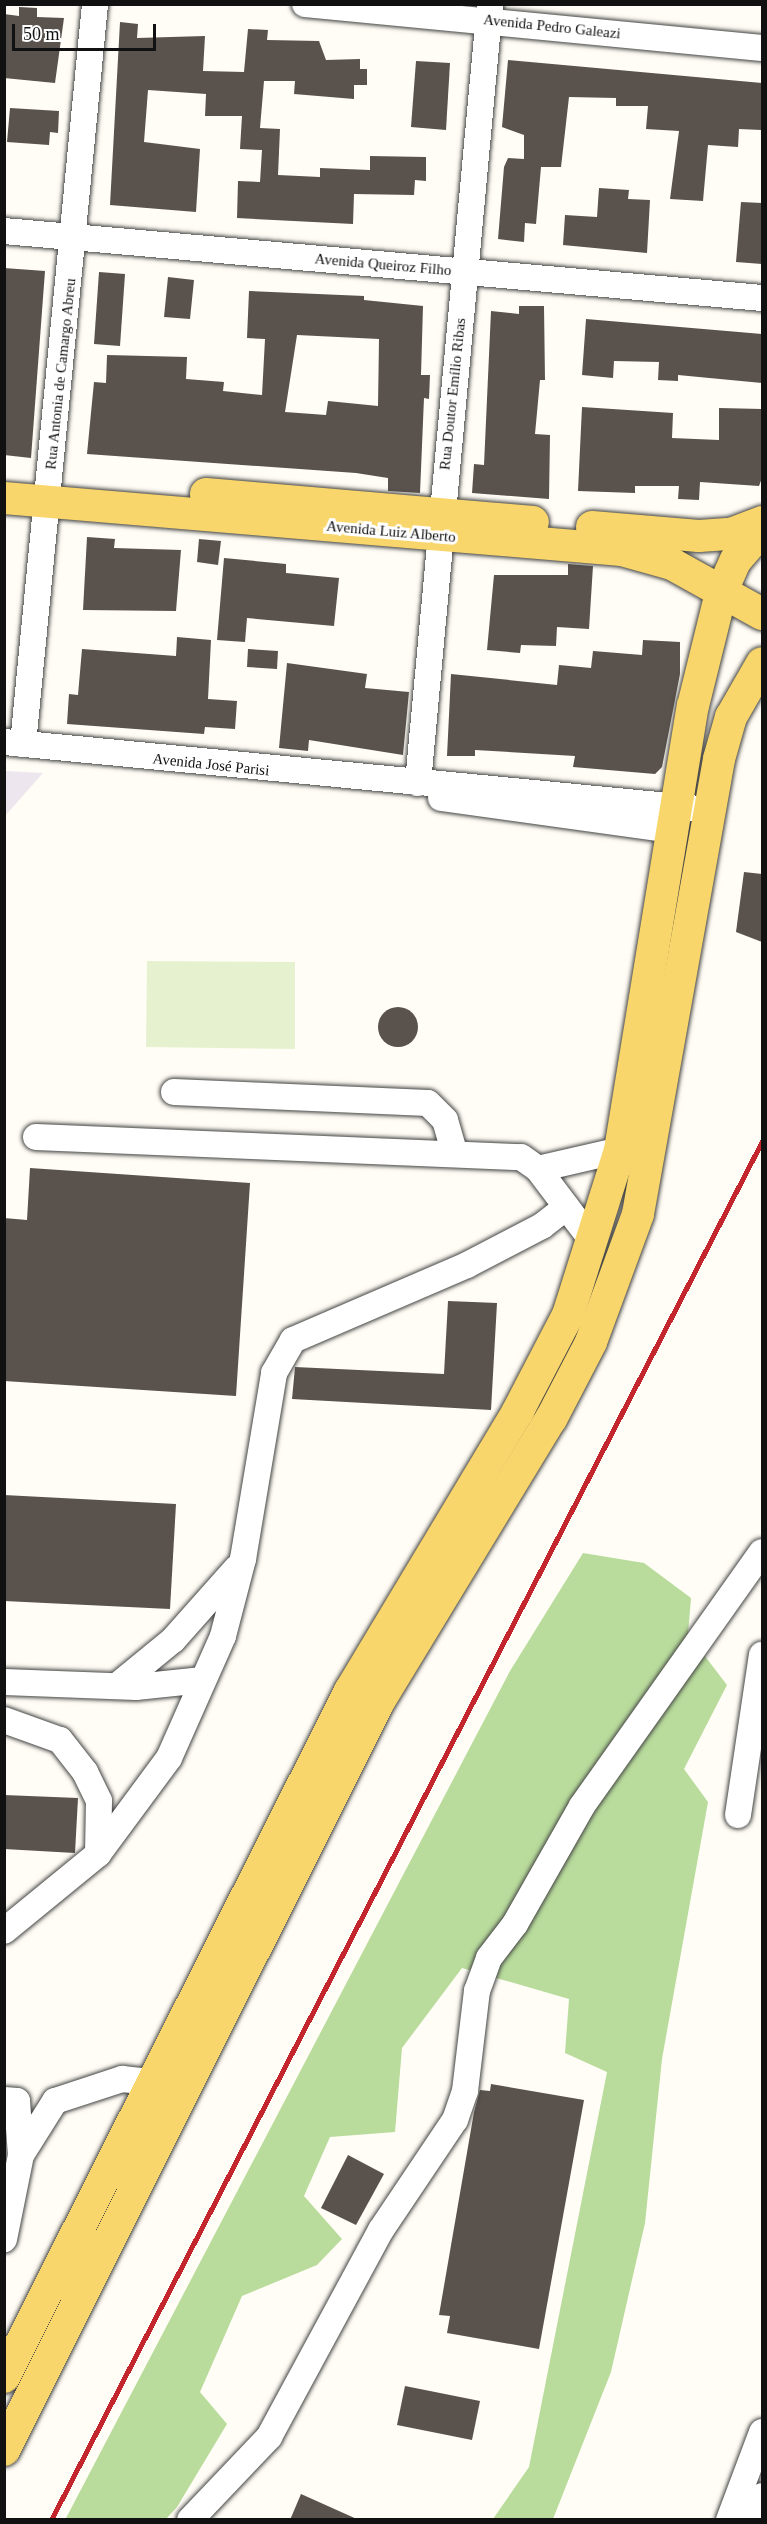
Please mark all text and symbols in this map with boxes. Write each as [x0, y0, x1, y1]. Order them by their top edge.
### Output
street label: Avenida Pedro Galeazi [482, 11, 622, 43]
scale bar [15, 12, 159, 50]
text: 50 m [23, 24, 60, 44]
street label: Avenida Queiroz Filho [314, 250, 452, 280]
street label: Rua Antonia de Camargo Abreu [42, 277, 80, 471]
street label: Rua Doutor Emílio Ribas [436, 317, 470, 471]
street label: Avenida Luiz Alberto [325, 517, 457, 547]
street label: Avenida José Parisi [152, 750, 270, 780]

